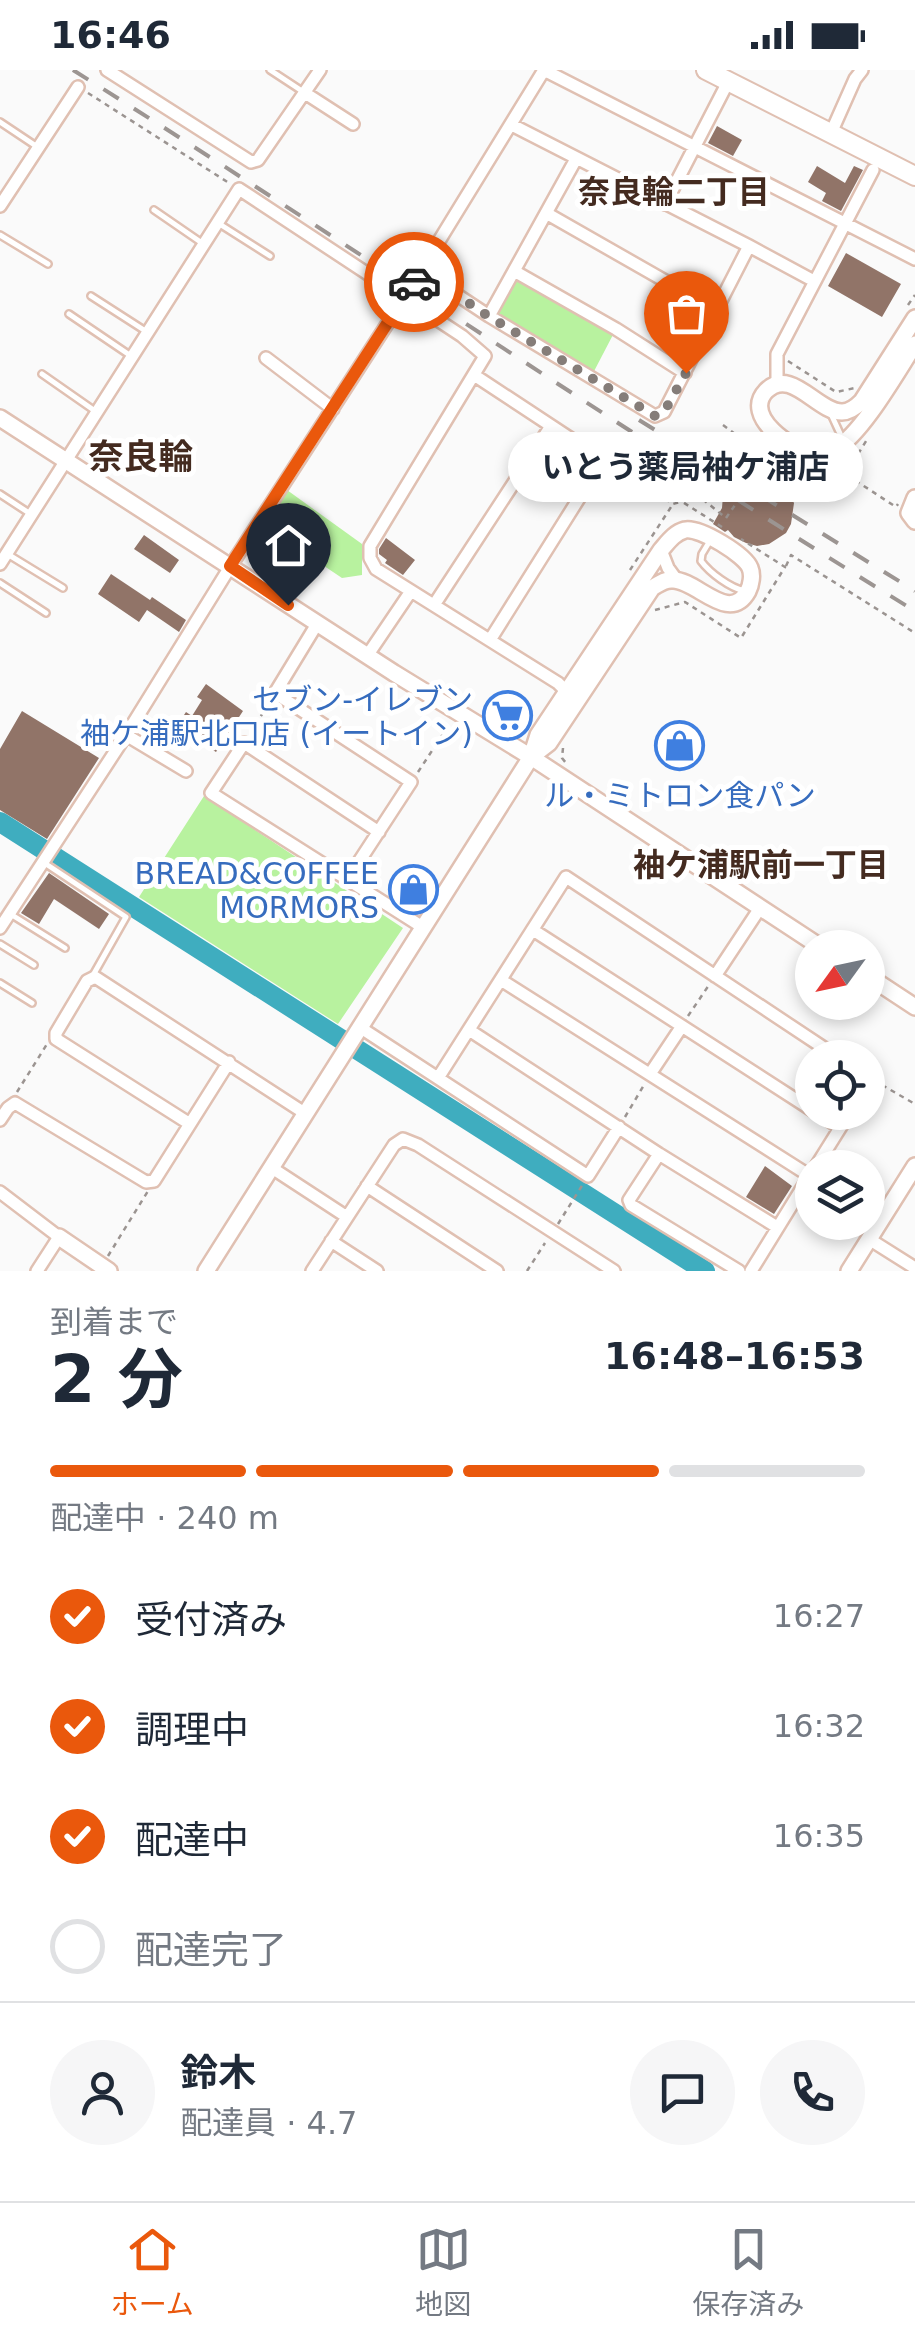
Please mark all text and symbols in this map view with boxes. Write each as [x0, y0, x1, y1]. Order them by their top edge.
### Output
text: 16:46 [50, 13, 171, 57]
district label: 奈良輪二丁目 [578, 173, 770, 211]
courier [364, 232, 464, 332]
icon: car [387, 255, 442, 310]
pin [644, 271, 729, 374]
icon: bag [659, 286, 714, 341]
callout: いとう薬局袖ケ浦店 [508, 433, 864, 503]
district label: 奈良輪 [88, 437, 194, 477]
text: いとう薬局袖ケ浦店 [541, 448, 830, 486]
pin [246, 503, 331, 606]
icon: home [261, 518, 316, 573]
place label: セブン-イレブン 袖ケ浦駅北口店 (イートイン) [80, 682, 473, 751]
supermarket icon: セブン-イレブン 袖ケ浦駅北口店 (イートイン) [482, 690, 534, 742]
shop icon: ル・ミトロン食パン [654, 720, 706, 772]
place label: ル・ミトロン食パン [544, 778, 816, 813]
district label: 袖ケ浦駅前一丁目 [633, 846, 889, 884]
place label: BREAD&COFFEE MORMORS [135, 856, 379, 925]
shop icon: BREAD&COFFEE MORMORS [388, 864, 440, 916]
north arrow [795, 930, 885, 1020]
map controls [795, 930, 885, 1240]
button: locate [795, 1040, 885, 1130]
button: layers [795, 1150, 885, 1240]
text: 到着まで [50, 1303, 178, 1341]
text: 16:48–16:53 [604, 1334, 865, 1378]
text: 2 分 [50, 1342, 183, 1417]
text: 配達中 · 240 m [50, 1499, 279, 1537]
icon: check [50, 1589, 105, 1644]
text: 16:27 [773, 1597, 865, 1635]
text: 受付済み [135, 1598, 287, 1642]
icon: check [50, 1699, 105, 1754]
text: 16:32 [773, 1707, 865, 1745]
text: 調理中 [135, 1708, 249, 1752]
icon: check [50, 1809, 105, 1864]
text: 16:35 [773, 1817, 865, 1855]
text: 配達中 [135, 1818, 249, 1862]
text: 配達完了 [135, 1928, 287, 1972]
button: person [50, 2040, 155, 2145]
button: chat [630, 2040, 735, 2145]
button: phone [760, 2040, 865, 2145]
text: 鈴木 [180, 2051, 256, 2095]
text: 配達員 · 4.7 [180, 2104, 357, 2142]
tab: ホーム [111, 2222, 194, 2322]
tab: 地図 [415, 2222, 471, 2322]
tab: 保存済み [692, 2222, 804, 2322]

